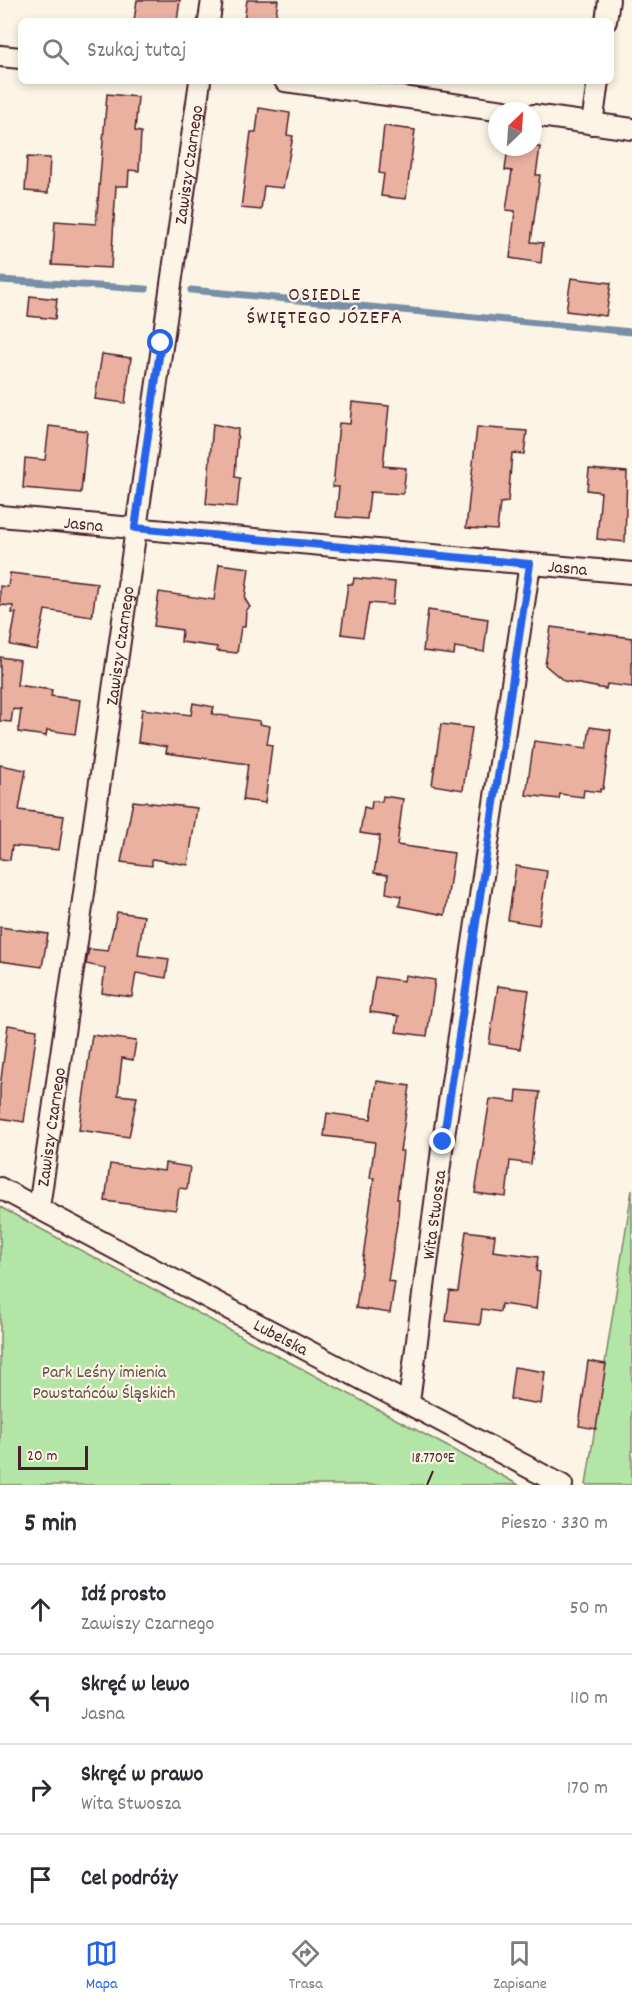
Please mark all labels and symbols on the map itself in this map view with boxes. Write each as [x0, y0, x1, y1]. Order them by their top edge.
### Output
north arrow [488, 102, 542, 156]
street label: Zawiszy Czarnego [170, 104, 211, 226]
district label: OSIEDLE ŚWIĘTEGO JÓZEFA [247, 282, 403, 333]
route start [147, 329, 173, 355]
street label: Jasna [63, 512, 105, 540]
street label: Jasna [547, 555, 589, 584]
street label: Zawiszy Czarnego [101, 585, 143, 707]
street label: Zawiszy Czarnego [32, 1066, 74, 1188]
route end [429, 1128, 455, 1154]
street label: Wita Stwosza [418, 1168, 454, 1261]
street label: Lubelska [248, 1314, 312, 1364]
park label: Park Leśny imienia Powstańców Śląskich [32, 1361, 176, 1407]
scale bar [18, 1443, 88, 1470]
text: 18.770°E [411, 1448, 455, 1470]

